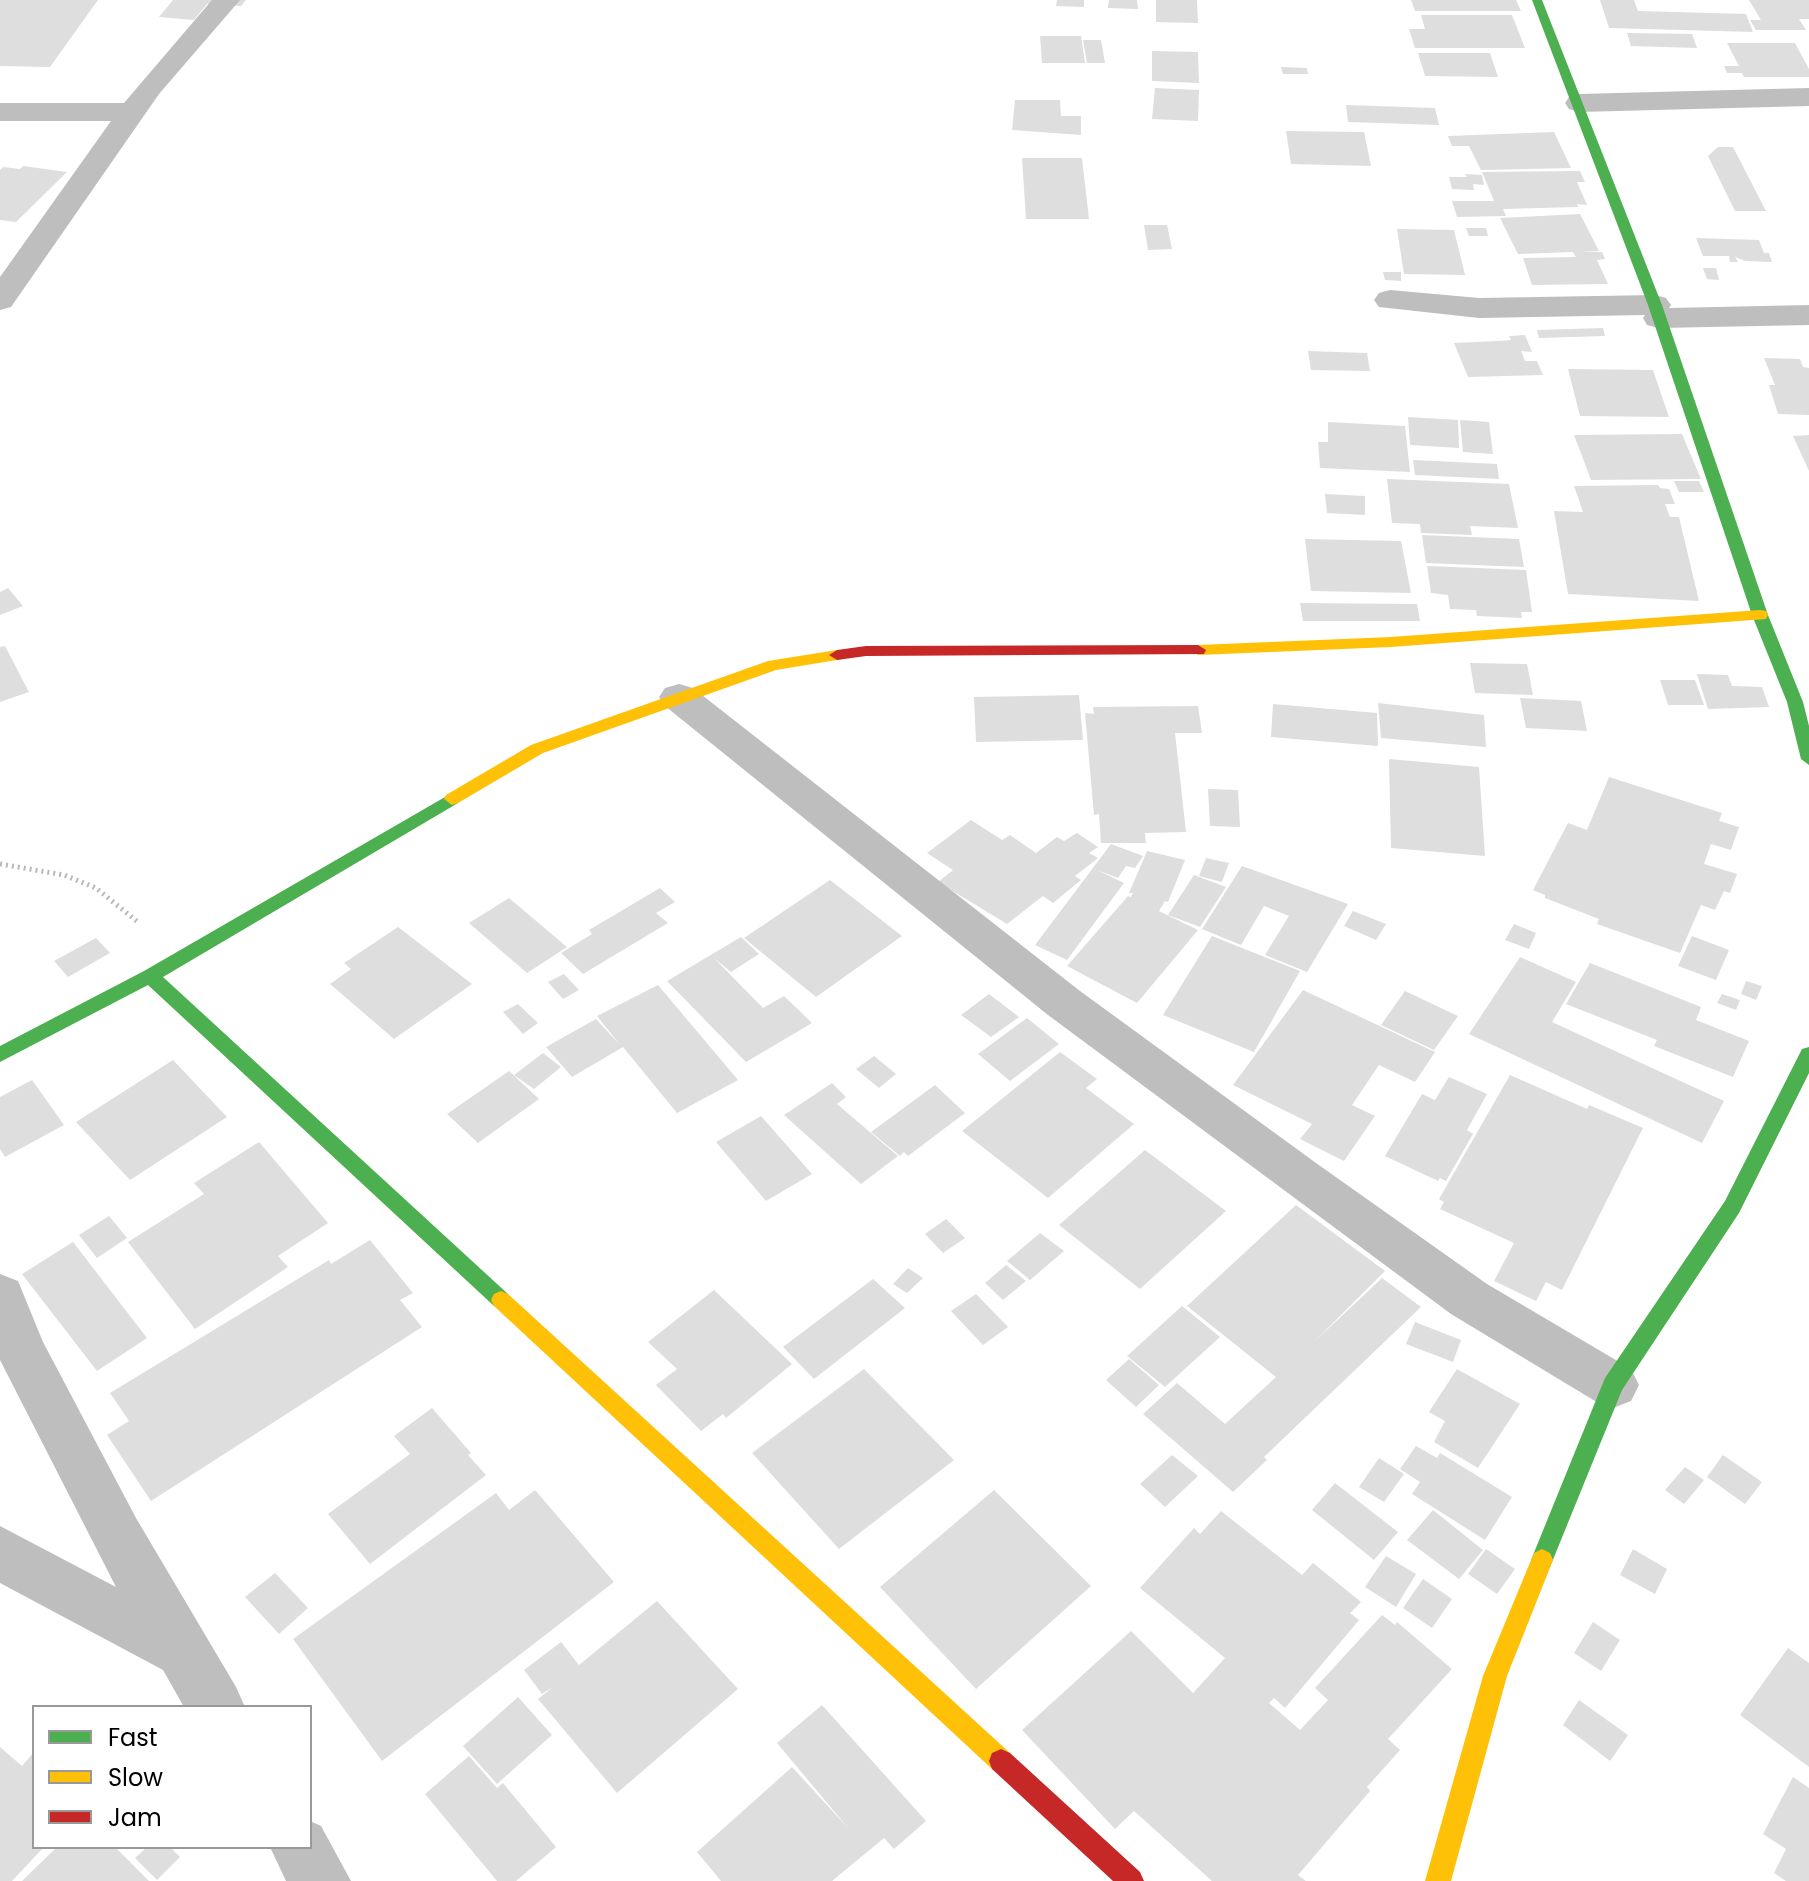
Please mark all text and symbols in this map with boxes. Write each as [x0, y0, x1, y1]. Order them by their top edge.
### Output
legend [32, 1705, 312, 1849]
text: Fast [108, 1721, 158, 1754]
text: Slow [108, 1761, 163, 1794]
text: Jam [108, 1801, 162, 1834]

